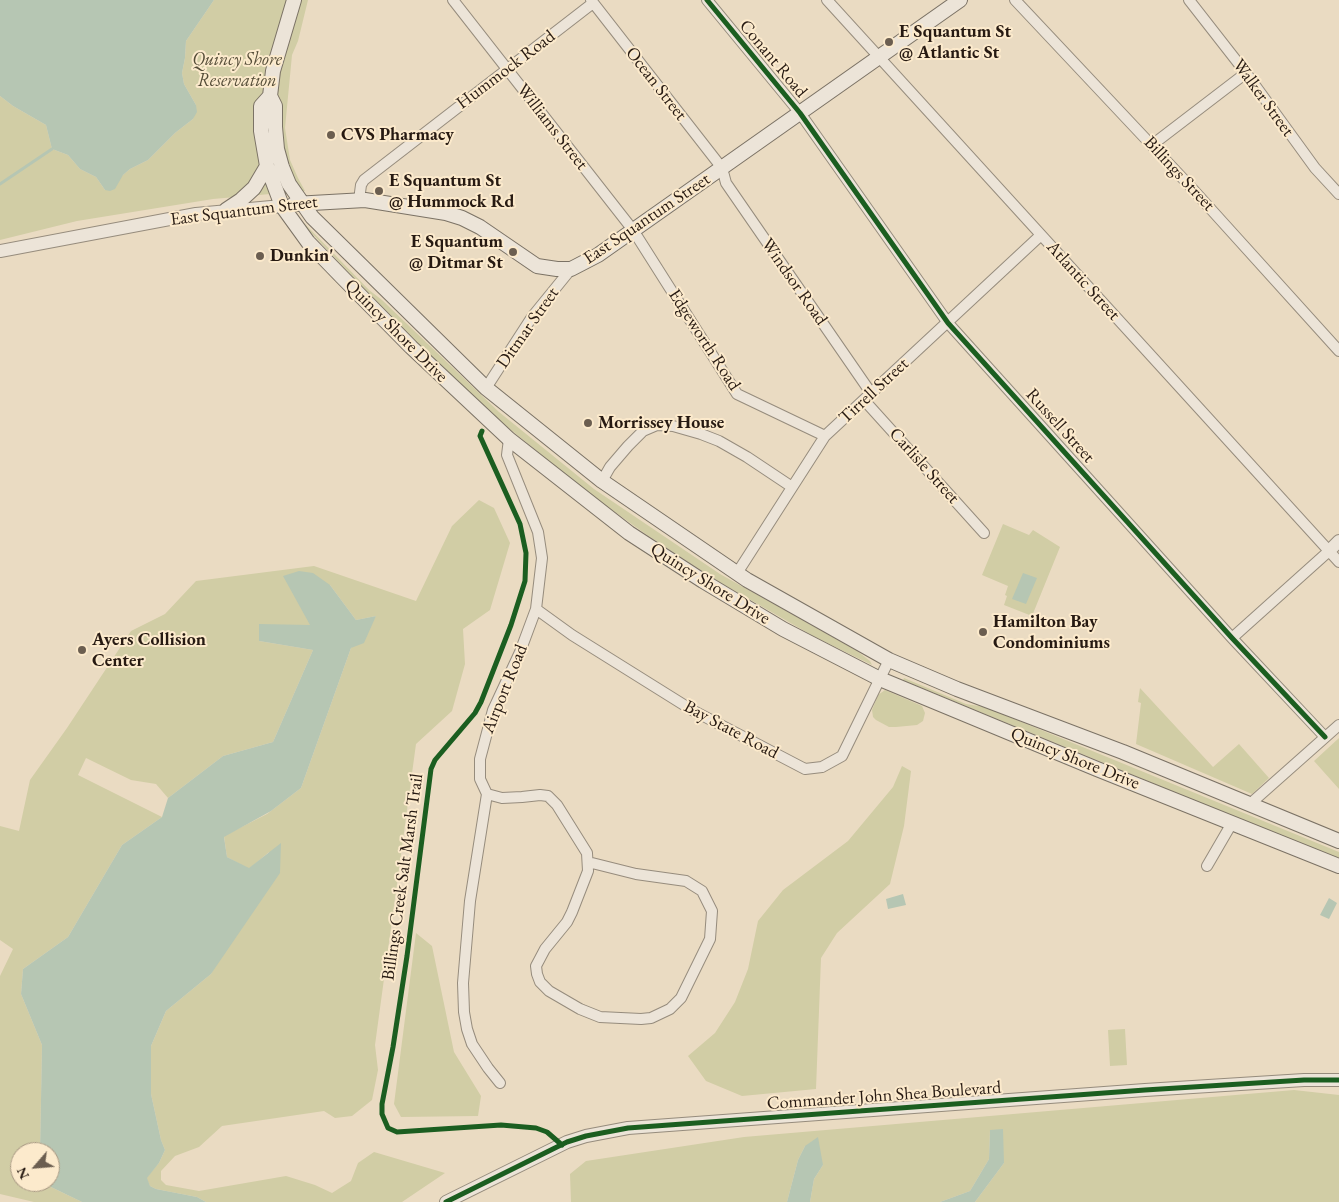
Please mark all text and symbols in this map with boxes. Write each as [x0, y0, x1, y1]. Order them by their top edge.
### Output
street label: Conant Road [734, 16, 812, 102]
place label: E Squantum St @ Atlantic St [899, 21, 1011, 64]
street label: Hummock Road [452, 26, 560, 114]
marker: E Squantum St @ Atlantic St [883, 36, 895, 48]
street label: Ocean Street [621, 43, 691, 125]
park label: Quincy Shore Reservation [192, 49, 282, 92]
street label: Walker Street [1228, 55, 1298, 141]
street label: Williams Street [512, 79, 592, 175]
place label: CVS Pharmacy [341, 124, 454, 146]
marker: CVS Pharmacy [325, 129, 337, 141]
street label: Billings Street [1139, 132, 1219, 216]
street label: East Squantum Street [580, 169, 714, 269]
place label: E Squantum St @ Hummock Rd [389, 170, 514, 212]
marker: E Squantum St @ Hummock Rd [373, 185, 385, 197]
street label: East Squantum Street [169, 191, 319, 231]
place label: E Squantum @ Ditmar St [409, 231, 503, 274]
street label: Windsor Road [756, 234, 832, 330]
street label: Atlantic Street [1042, 237, 1124, 325]
place label: Dunkin' [270, 245, 333, 267]
marker: E Squantum @ Ditmar St [507, 246, 519, 258]
marker: Dunkin' [254, 250, 266, 262]
street label: Quincy Shore Drive [340, 275, 452, 387]
street label: Ditmar Street [492, 283, 564, 373]
street label: Edgeworth Road [663, 285, 745, 395]
street label: Tirrell Street [835, 353, 913, 429]
street label: Russell Street [1021, 384, 1099, 468]
place label: Morrissey House [598, 412, 724, 434]
marker: Morrissey House [582, 417, 594, 429]
street label: Carlisle Street [884, 423, 964, 509]
street label: Quincy Shore Drive [646, 538, 774, 630]
place label: Hamilton Bay Condominiums [993, 611, 1110, 654]
marker: Hamilton Bay Condominiums [977, 626, 989, 638]
place label: Ayers Collision Center [92, 629, 206, 672]
street label: Airport Road [477, 641, 533, 737]
marker: Ayers Collision Center [76, 644, 88, 656]
street label: Bay State Road [680, 696, 782, 764]
street label: Quincy Shore Drive [1007, 723, 1143, 795]
street label: Billings Creek Salt Marsh Trail [378, 772, 428, 982]
street label: Commander John Shea Boulevard [766, 1077, 1002, 1115]
north arrow [10, 1142, 60, 1192]
text: N [12, 1164, 33, 1182]

